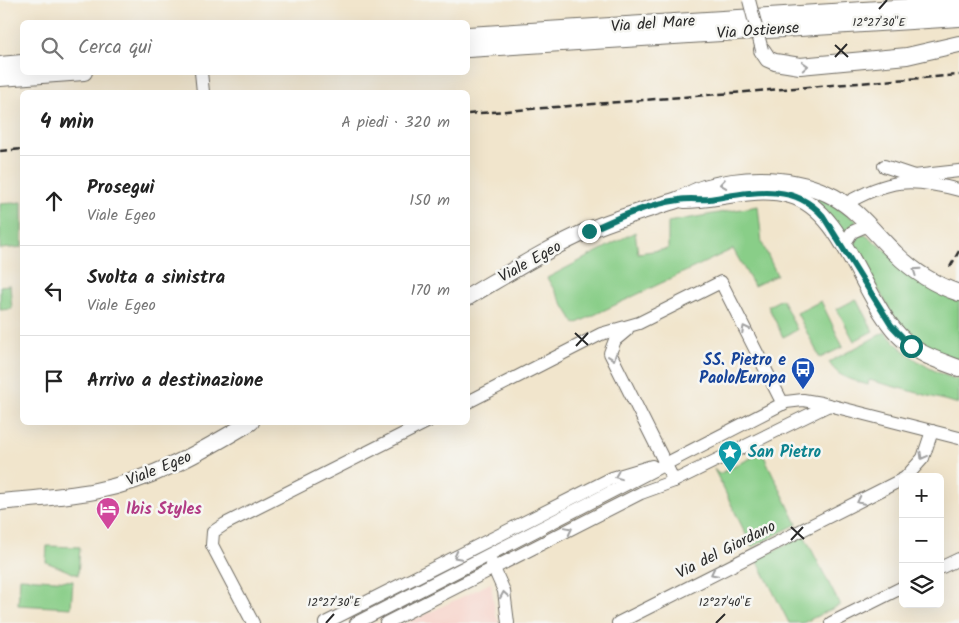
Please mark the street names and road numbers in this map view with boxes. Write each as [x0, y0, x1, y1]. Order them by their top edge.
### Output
street label: Via del Mare [610, 9, 696, 39]
street label: Via Ostiense [716, 16, 800, 46]
street label: Viale Egeo [494, 234, 566, 290]
street label: Viale Egeo [122, 445, 196, 493]
street label: Via del Giordano [672, 514, 780, 586]

